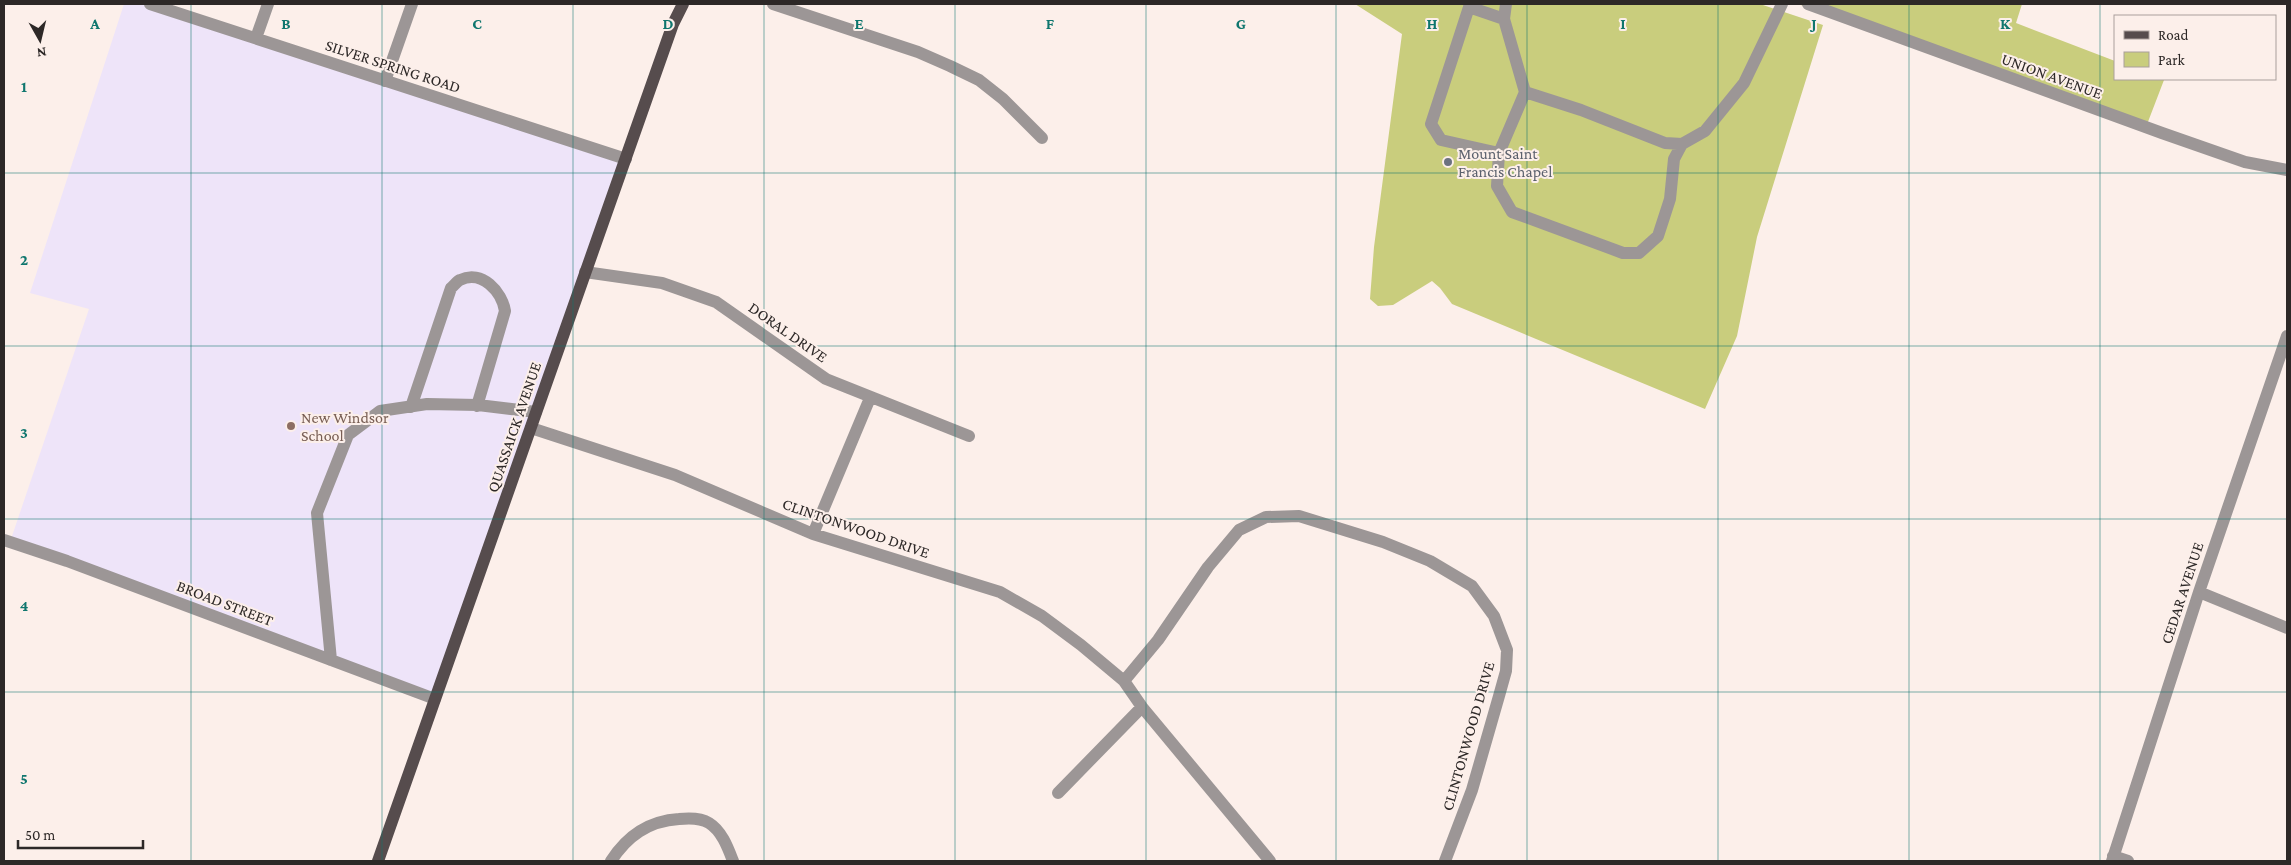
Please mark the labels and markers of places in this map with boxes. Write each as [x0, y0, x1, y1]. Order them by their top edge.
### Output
place label: Mount Saint Francis Chapel [1458, 145, 1552, 181]
marker: Mount Saint Francis Chapel [1442, 156, 1454, 168]
place label: New Windsor School [301, 409, 389, 444]
marker: New Windsor School [285, 420, 297, 432]

